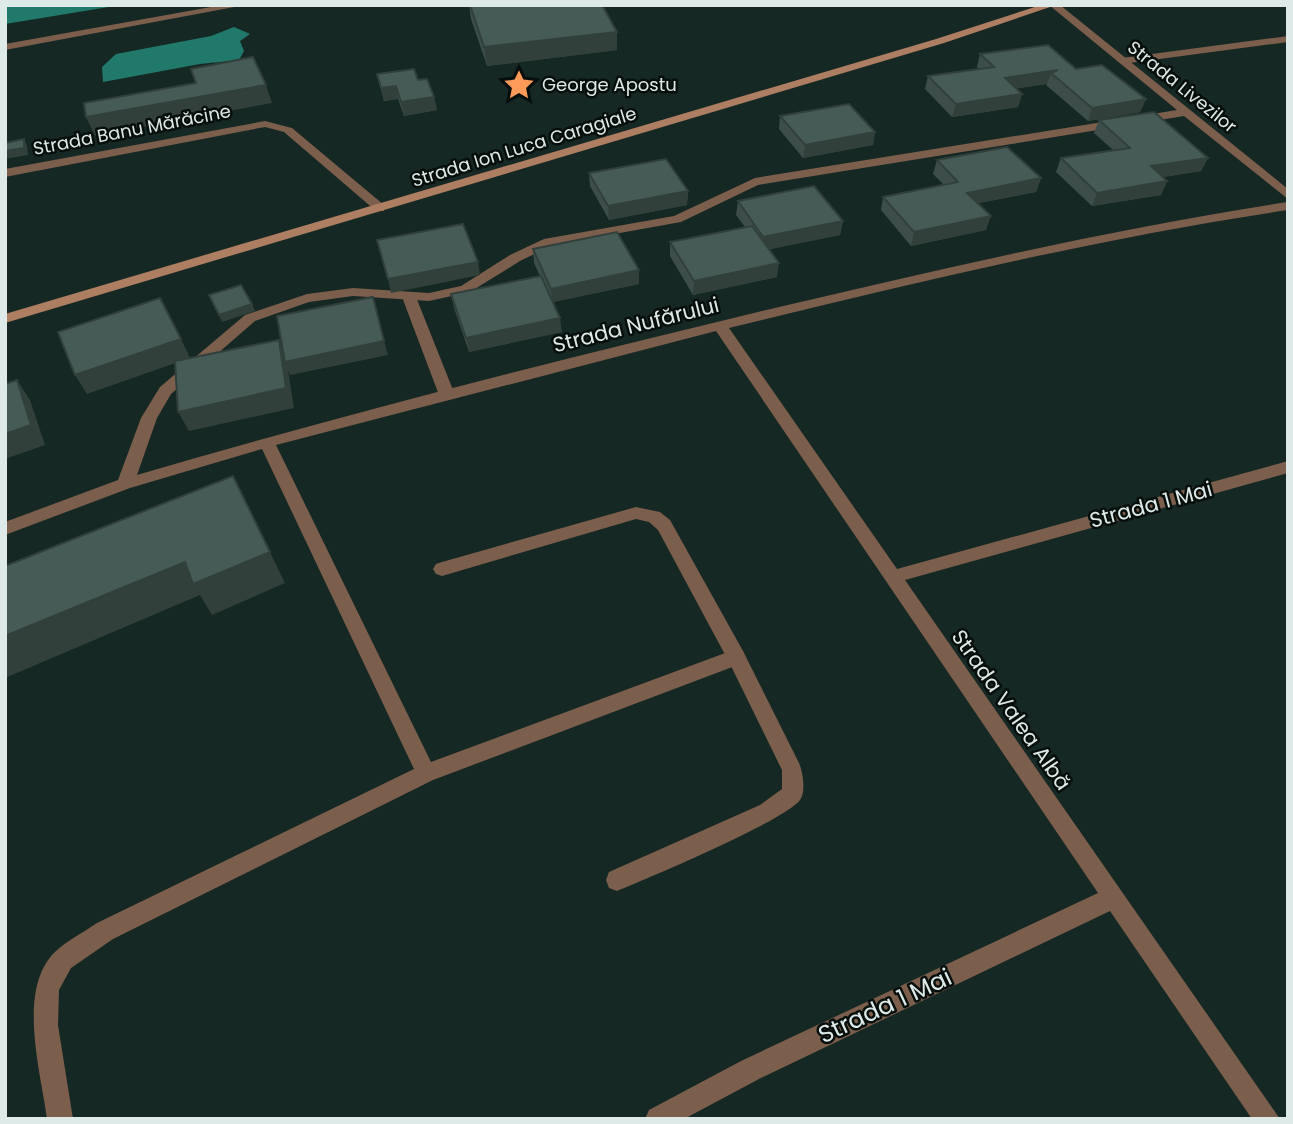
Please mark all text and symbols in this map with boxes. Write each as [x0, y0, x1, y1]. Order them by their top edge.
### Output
street label: Strada Livezilor [1122, 35, 1242, 139]
place icon: George Apostu [502, 68, 536, 102]
place label: George Apostu [542, 72, 677, 97]
street label: Strada Banu Mărăcine [31, 98, 233, 161]
street label: Strada Ion Luca Caragiale [408, 100, 639, 193]
street label: Strada Nufărului [550, 290, 722, 359]
street label: Strada 1 Mai [1086, 474, 1215, 535]
street label: Strada Valea Albă [945, 624, 1078, 796]
street label: Strada 1 Mai [813, 960, 957, 1051]

